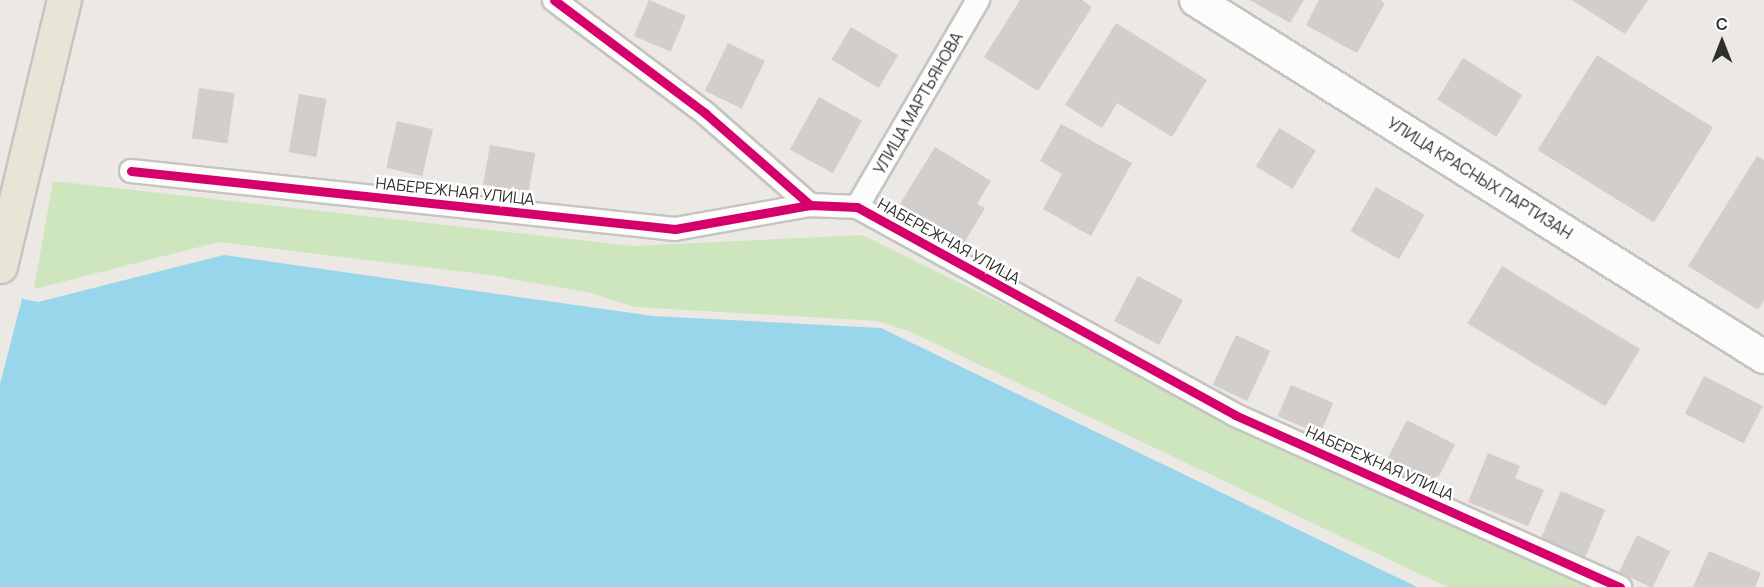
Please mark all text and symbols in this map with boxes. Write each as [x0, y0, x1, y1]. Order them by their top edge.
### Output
north arrow [1692, 12, 1752, 72]
text: С [1716, 13, 1728, 35]
street label: УЛИЦА МАРТЬЯНОВА [869, 29, 967, 177]
street label: УЛИЦА КРАСНЫХ ПАРТИЗАН [1384, 113, 1576, 243]
street label: НАБЕРЕЖНАЯ УЛИЦА [374, 173, 536, 209]
street label: НАБЕРЕЖНАЯ УЛИЦА [874, 194, 1024, 288]
street label: НАБЕРЕЖНАЯ УЛИЦА [1303, 422, 1457, 504]

